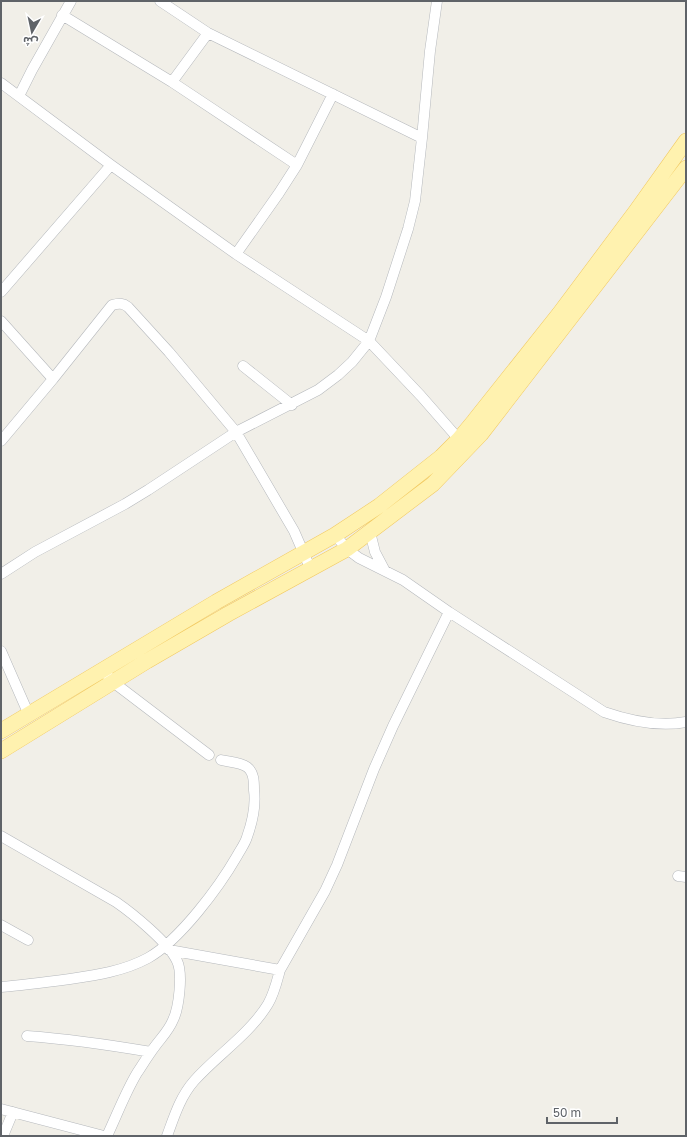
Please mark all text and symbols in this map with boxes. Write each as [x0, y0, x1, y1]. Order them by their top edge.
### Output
north arrow [12, 12, 52, 52]
text: ش [22, 34, 39, 50]
scale bar [547, 1099, 617, 1125]
text: 50 m [553, 1105, 581, 1120]

